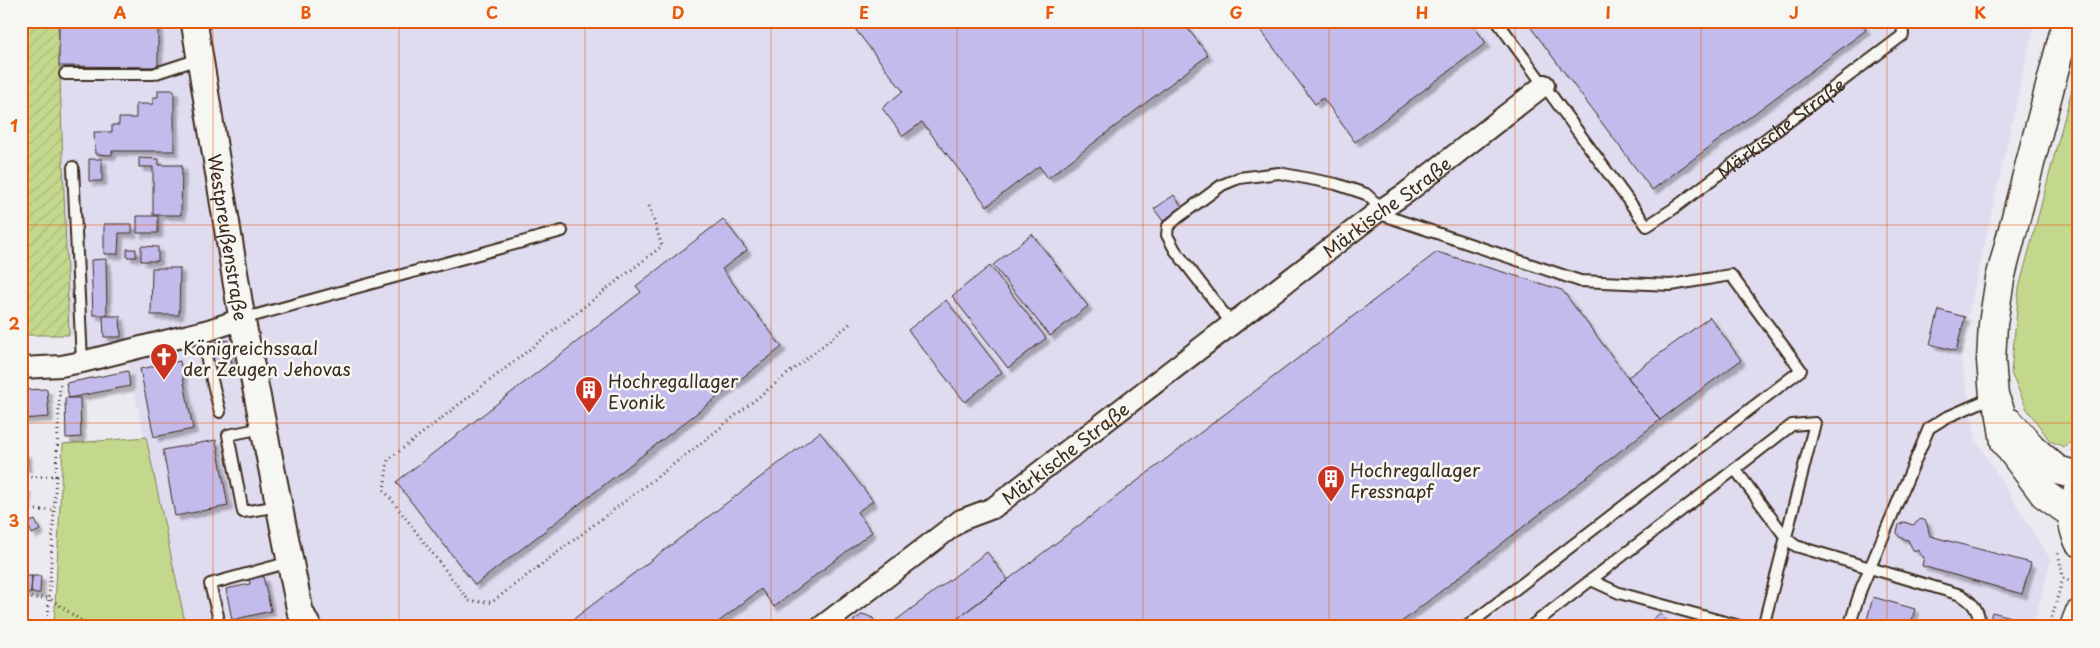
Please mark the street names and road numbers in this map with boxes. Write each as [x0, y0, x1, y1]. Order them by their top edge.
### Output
street label: Märkische Straße [1711, 70, 1850, 185]
street label: Märkische Straße [1316, 150, 1456, 263]
street label: Westpreußenstraße [202, 152, 256, 322]
street label: Märkische Straße [995, 395, 1134, 510]

